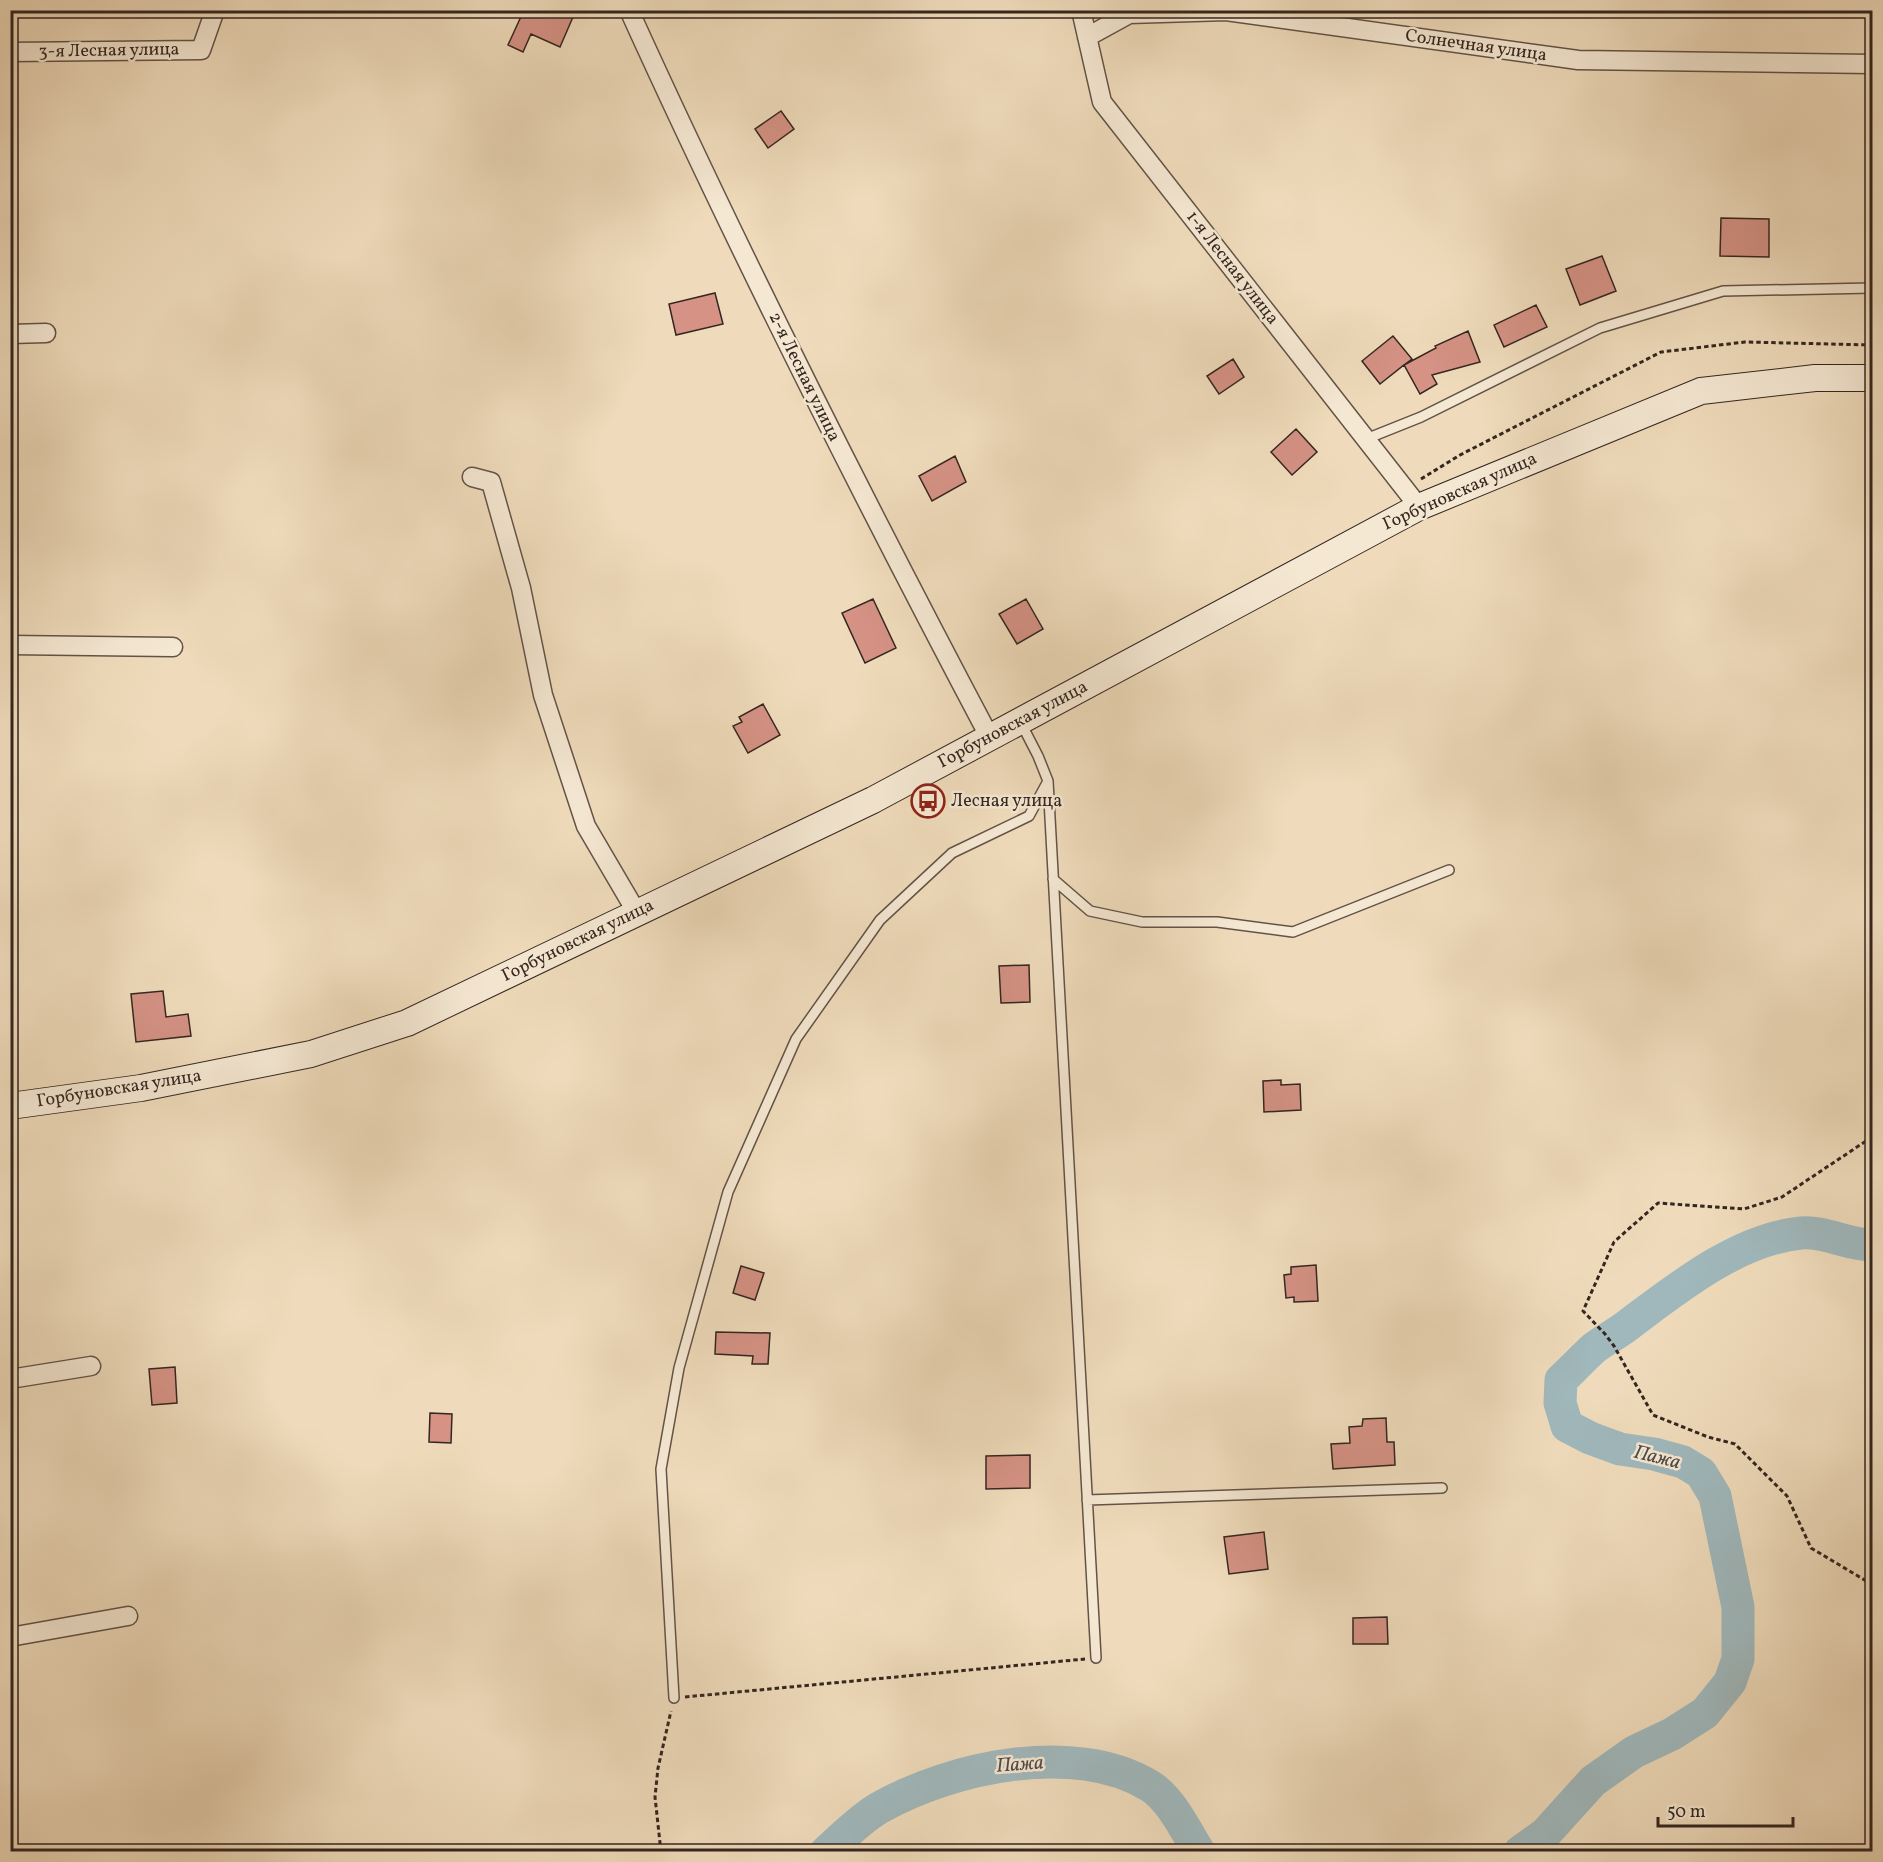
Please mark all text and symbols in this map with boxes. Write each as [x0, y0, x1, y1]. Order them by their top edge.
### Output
street label: Солнечная улица [1404, 24, 1548, 68]
street label: 3-я Лесная улица [38, 37, 180, 65]
street label: 1-я Лесная улица [1180, 206, 1284, 330]
street label: 2-я Лесная улица [762, 308, 846, 446]
street label: Горбуновская улица [1379, 447, 1541, 537]
street label: Горбуновская улица [934, 675, 1092, 775]
bus stop icon: Лесная улица [910, 783, 946, 819]
place label: Лесная улица [951, 789, 1062, 814]
street label: Горбуновская улица [498, 893, 658, 989]
street label: Горбуновская улица [35, 1064, 203, 1114]
water label: Пажа [1631, 1439, 1683, 1477]
water label: Пажа [995, 1749, 1045, 1781]
scale bar [1658, 1790, 1793, 1828]
text: 50 m [1667, 1800, 1706, 1825]

